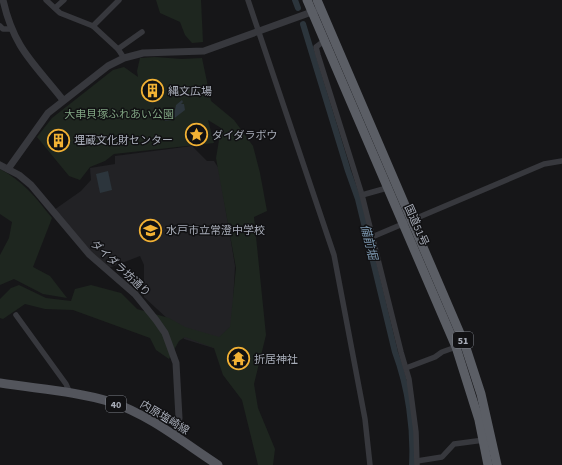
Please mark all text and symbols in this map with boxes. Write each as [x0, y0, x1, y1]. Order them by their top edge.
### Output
building icon: 縄文広場 [140, 78, 166, 104]
place label: 縄文広場 [168, 84, 212, 99]
park label: 大串貝塚ふれあい公園 [64, 107, 174, 122]
place icon: ダイダラボウ [184, 122, 210, 148]
building icon: 埋蔵文化財センター [45, 127, 71, 153]
place label: ダイダラボウ [212, 128, 278, 143]
place label: 埋蔵文化財センター [74, 133, 173, 148]
street label: 国道51号 [401, 202, 432, 248]
school or university icon: 水戸市立常澄中学校 [137, 217, 163, 243]
place label: 水戸市立常澄中学校 [166, 223, 265, 238]
water label: 備前堀 [356, 223, 382, 264]
street label: ダイダラ坊通り [88, 237, 154, 300]
road number: 51 [453, 332, 473, 348]
temple icon: 折居神社 [225, 346, 251, 372]
place label: 折居神社 [254, 352, 298, 367]
road number: 40 [106, 396, 126, 412]
street label: 内原塩崎線 [137, 397, 192, 438]

